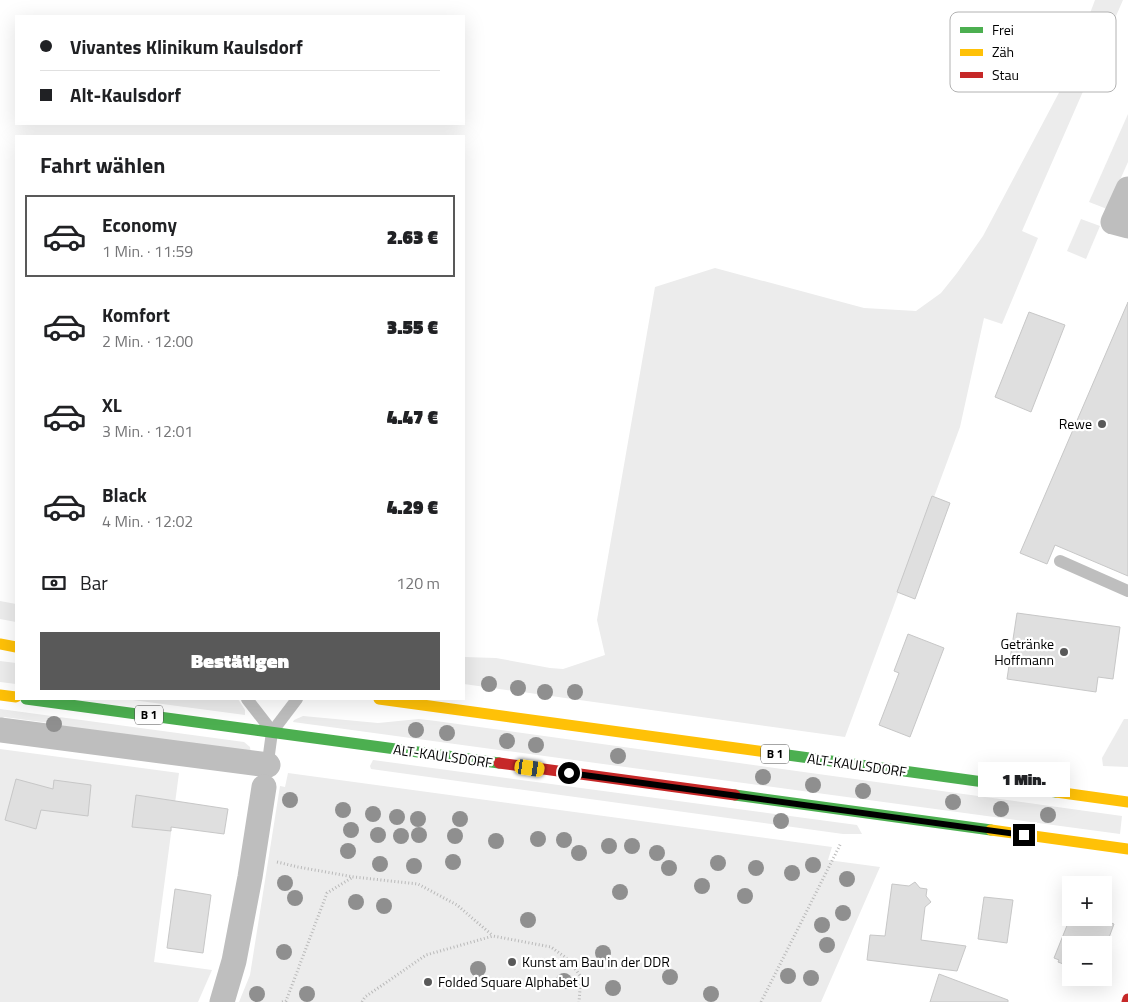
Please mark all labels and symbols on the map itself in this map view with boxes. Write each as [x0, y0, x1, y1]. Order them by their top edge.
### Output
legend [950, 12, 1116, 92]
text: Frei [992, 19, 1014, 40]
text: Zäh [992, 41, 1014, 62]
text: Stau [992, 64, 1019, 85]
place label: Rewe [1059, 413, 1092, 434]
marker: Rewe [1096, 418, 1108, 430]
place label: Getränke Hoffmann [994, 633, 1054, 670]
marker: Getränke Hoffmann [1058, 646, 1070, 658]
road number: B 1 [135, 706, 163, 724]
street label: ALT-KAULSDORF [392, 738, 494, 773]
road number: B 1 [761, 744, 789, 764]
street label: ALT-KAULSDORF [806, 747, 908, 782]
car [514, 758, 545, 778]
route start [558, 762, 580, 784]
callout: 1 Min. [978, 762, 1070, 798]
route end [1013, 824, 1035, 846]
place label: Kunst am Bau in der DDR [522, 951, 670, 972]
marker: Kunst am Bau in der DDR [506, 956, 518, 968]
place label: Folded Square Alphabet U [438, 971, 590, 992]
marker: Folded Square Alphabet U [422, 976, 434, 988]

